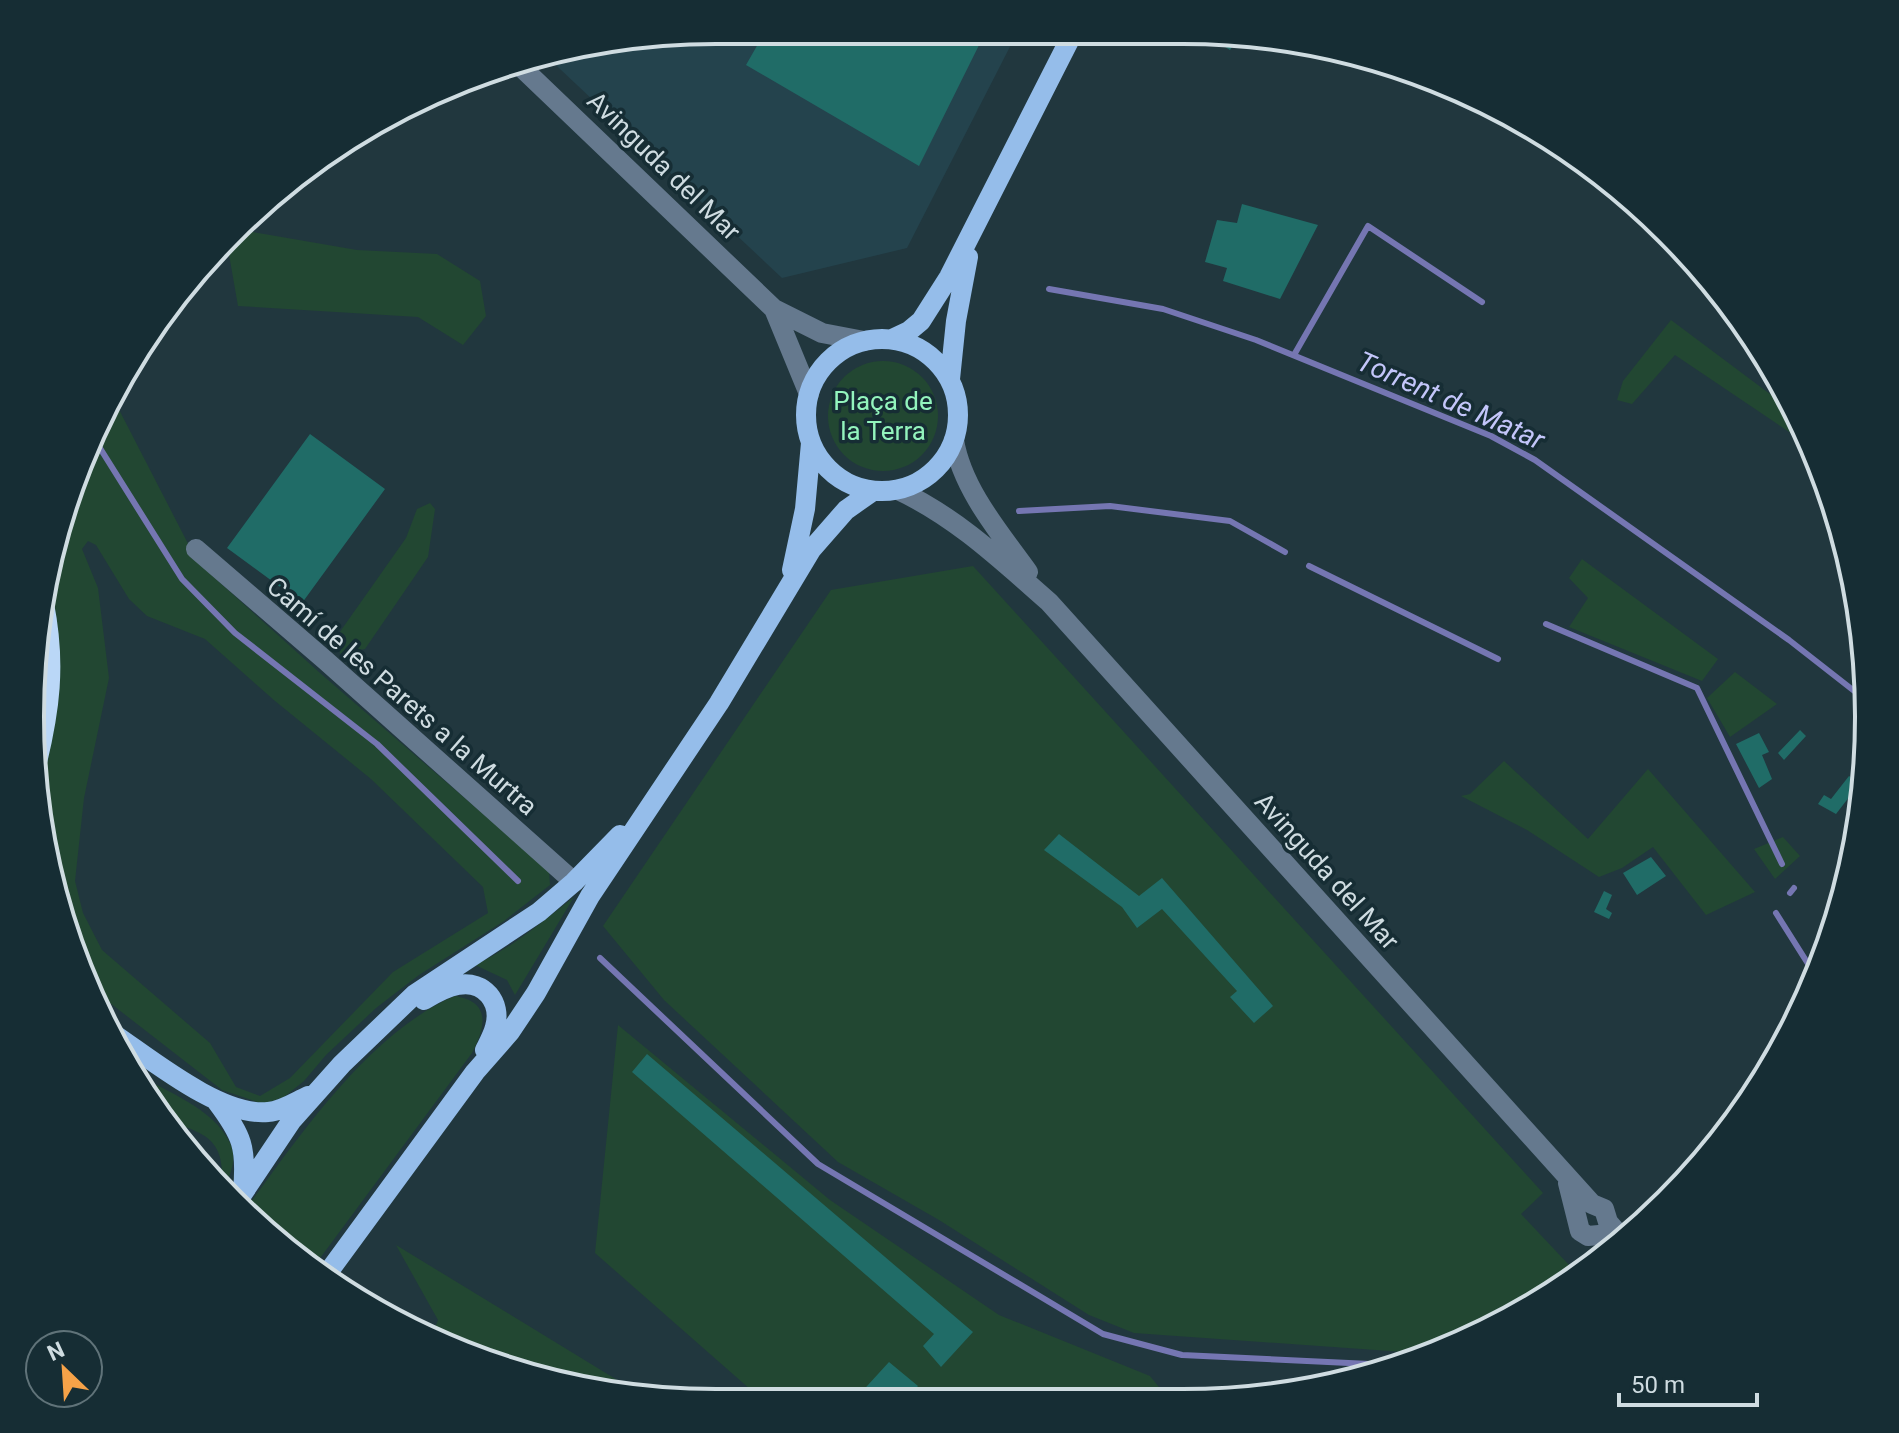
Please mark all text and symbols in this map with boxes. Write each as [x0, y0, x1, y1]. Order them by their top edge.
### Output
street label: Avinguda del Mar [581, 86, 747, 247]
water label: Torrent de Matar [1352, 344, 1550, 457]
park label: Plaça de la Terra [833, 386, 933, 446]
street label: Camí de les Parets a la Murtra [261, 571, 543, 821]
street label: Avinguda del Mar [1249, 786, 1405, 956]
north arrow [24, 1329, 104, 1409]
text: N [43, 1337, 68, 1366]
scale bar [1619, 1357, 1757, 1407]
text: 50 m [1631, 1371, 1685, 1399]

